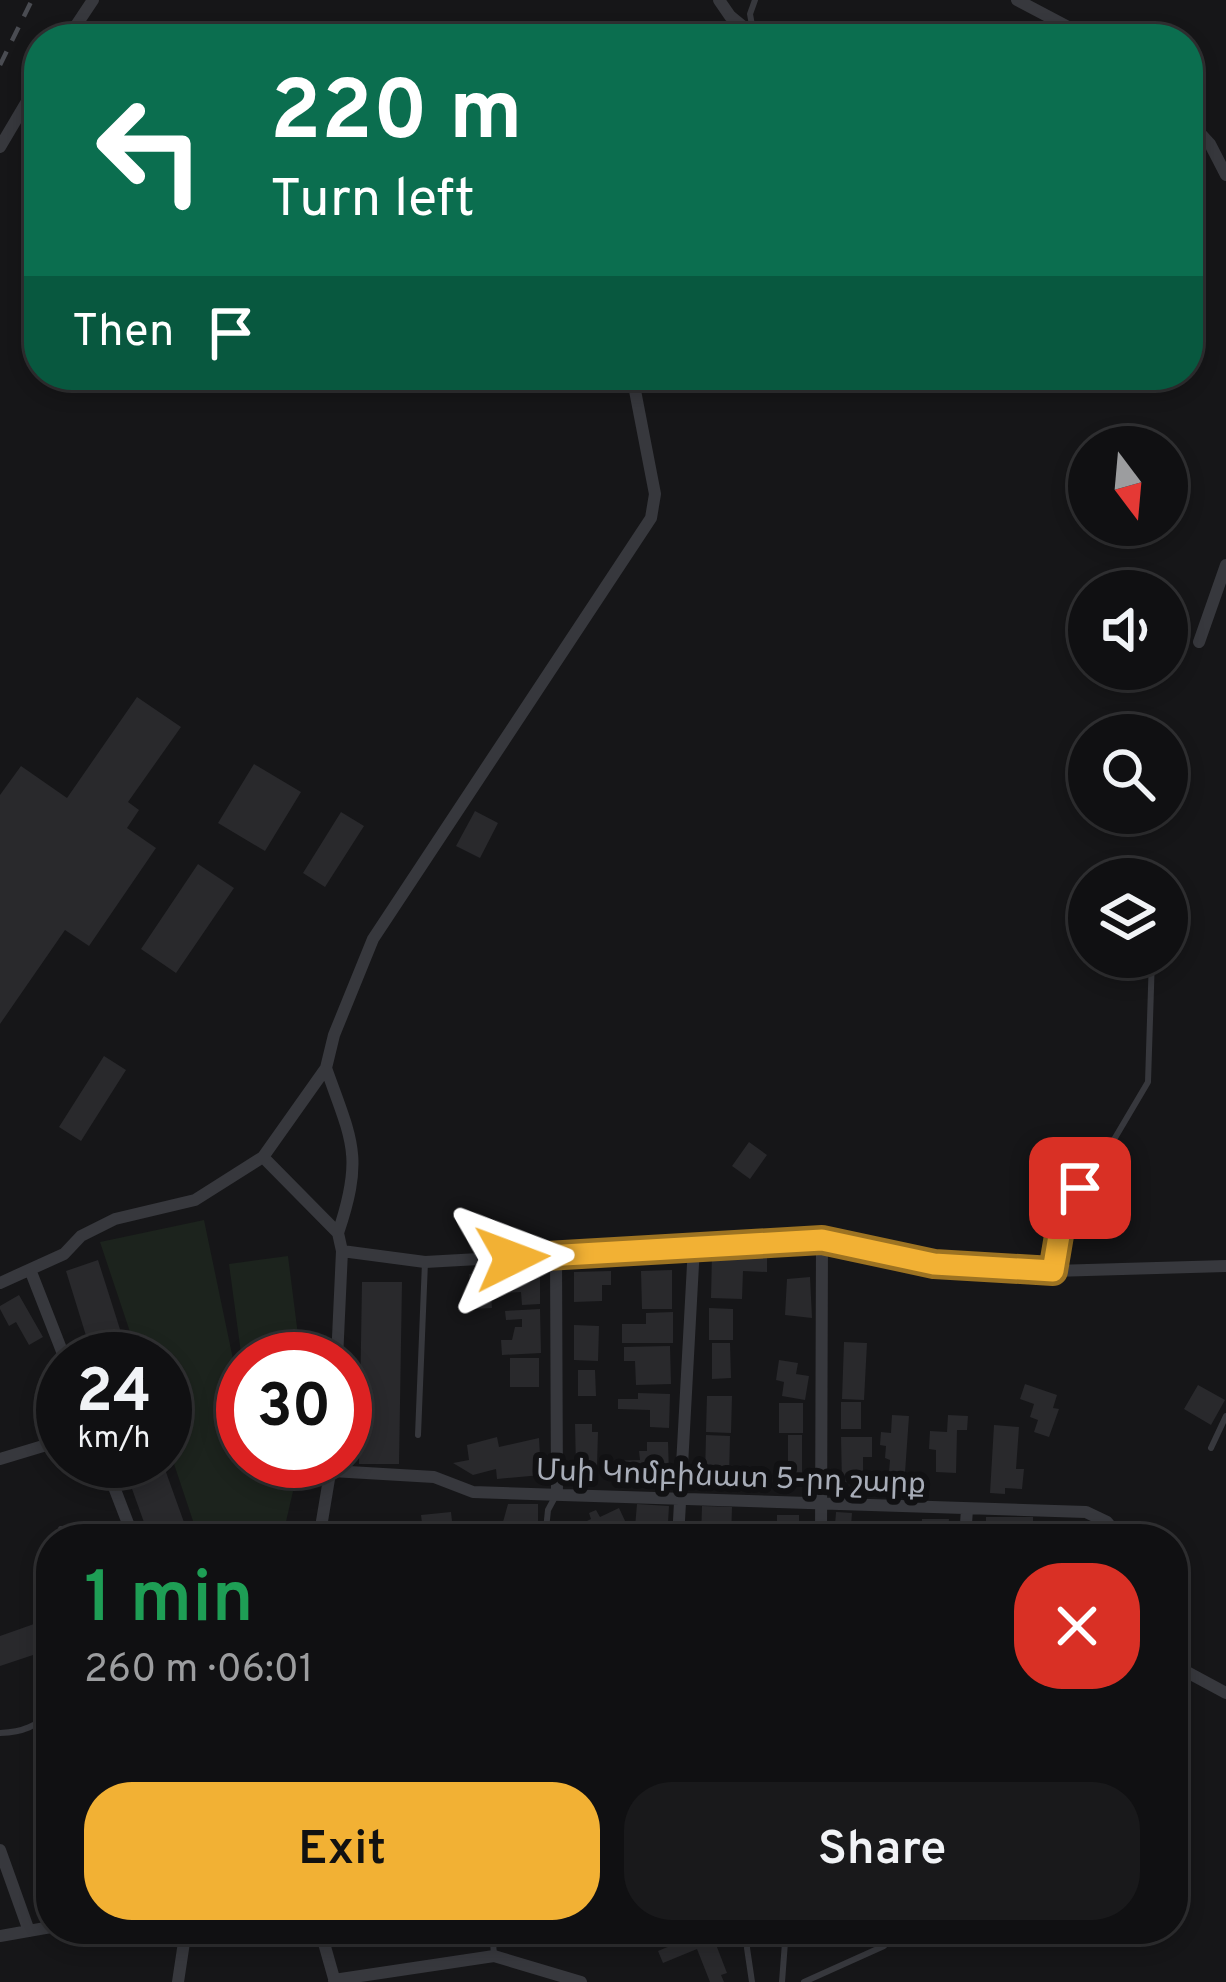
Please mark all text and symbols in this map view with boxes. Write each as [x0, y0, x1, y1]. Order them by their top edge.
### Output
text: 220 m [270, 63, 523, 169]
icon: left [72, 72, 228, 228]
text: Turn left [270, 167, 475, 236]
icon: arrive [198, 300, 264, 366]
text: Then [72, 305, 174, 362]
north arrow [1068, 426, 1188, 546]
map controls [1068, 426, 1188, 978]
button: sound [1068, 570, 1188, 690]
button: search [1068, 714, 1188, 834]
button: layers [1068, 858, 1188, 978]
pin [1029, 1137, 1131, 1239]
icon: arrive [1047, 1155, 1113, 1221]
position arrow [449, 1195, 575, 1321]
speed limit sign: 30 [216, 1332, 372, 1488]
text: 24 [76, 1357, 152, 1433]
text: km/h [78, 1421, 150, 1458]
street label: Մսի Կոմբինատ 5-րդ շարք [535, 1453, 927, 1504]
text: 1 min [84, 1556, 254, 1648]
button: close [1014, 1563, 1140, 1689]
text: 260 m · 06:01 [84, 1647, 313, 1696]
button: Exit [84, 1782, 600, 1920]
button: Share [624, 1782, 1140, 1920]

